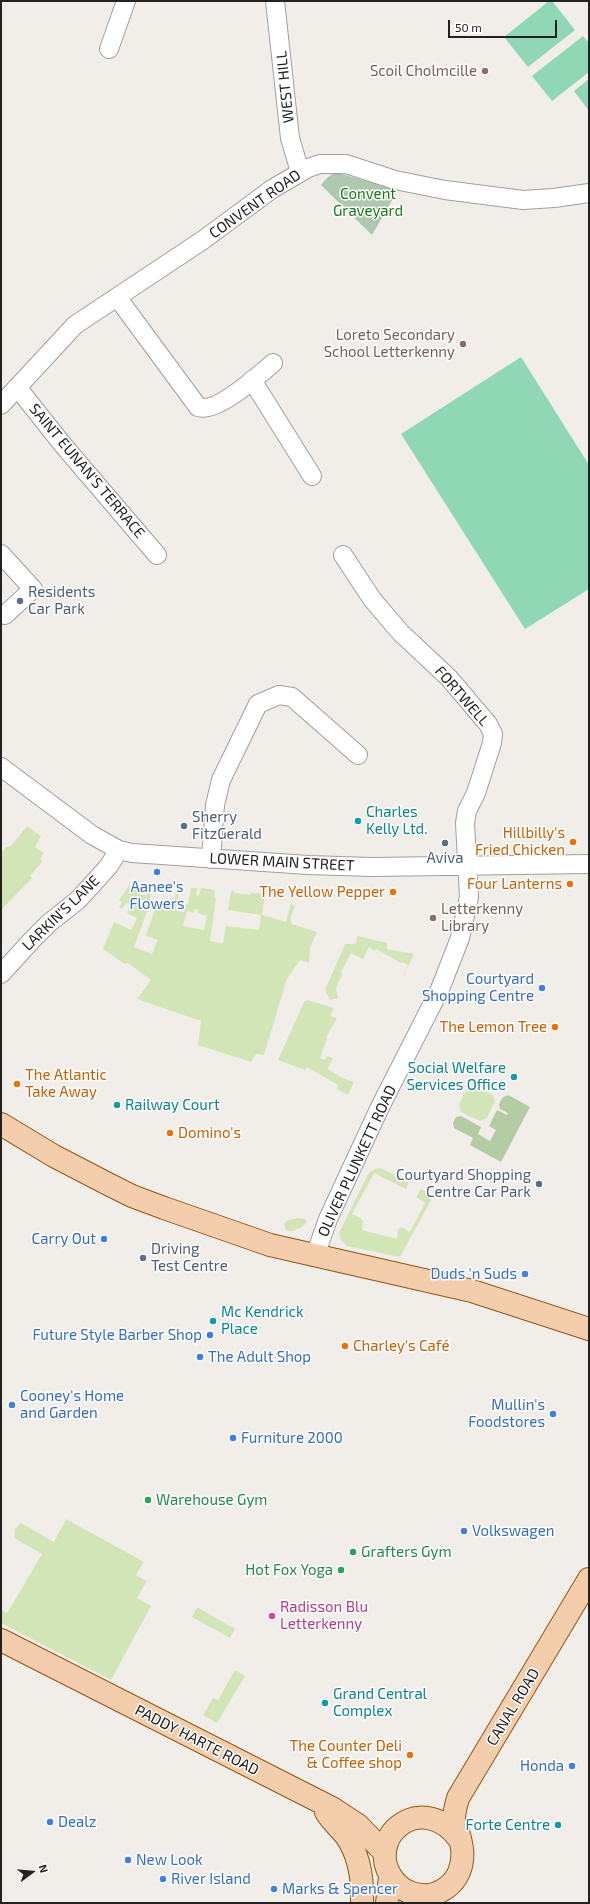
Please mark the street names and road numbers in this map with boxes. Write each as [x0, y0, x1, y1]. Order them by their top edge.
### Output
street label: WEST HILL [272, 50, 298, 124]
street label: CONVENT ROAD [206, 166, 304, 242]
street label: SAINT EUNAN'S TERRACE [25, 400, 149, 542]
street label: FORTWELL [431, 662, 493, 730]
street label: LOWER MAIN STREET [209, 849, 355, 875]
street label: LARKIN'S LANE [19, 872, 103, 954]
street label: OLIVER PLUNKETT ROAD [314, 1082, 400, 1240]
street label: CANAL ROAD [483, 1665, 543, 1749]
street label: PADDY HARTE ROAD [132, 1701, 262, 1779]

